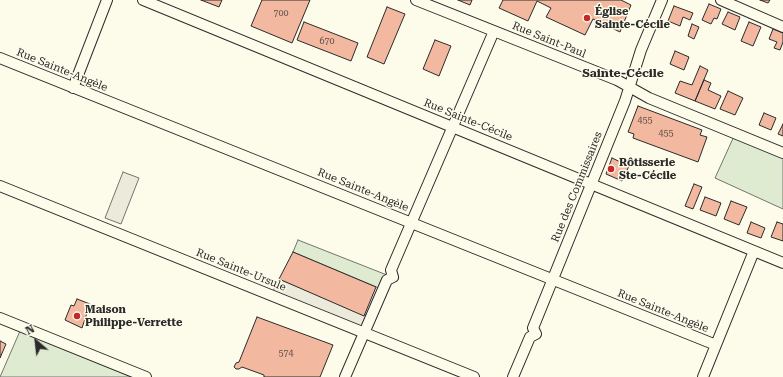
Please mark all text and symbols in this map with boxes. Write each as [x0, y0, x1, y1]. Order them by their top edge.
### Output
place label: Église Sainte-Cécile [595, 5, 670, 31]
house number: 700 [273, 8, 289, 18]
marker: Église Sainte-Cécile [582, 13, 592, 23]
street label: Rue Saint-Paul [510, 19, 588, 61]
house number: 670 [319, 36, 335, 46]
street label: Rue Sainte-Angèle [14, 46, 110, 94]
district label: Sainte-Cécile [582, 66, 664, 80]
street label: Rue Sainte-Cécile [422, 96, 514, 144]
house number: 455 [637, 115, 653, 125]
house number: 455 [658, 128, 674, 138]
street label: Rue des Commissaires [549, 130, 605, 244]
place label: Rôtisserie Ste-Cécile [619, 156, 676, 182]
marker: Rôtisserie Ste-Cécile [606, 164, 616, 174]
street label: Rue Sainte-Angèle [315, 166, 411, 214]
street label: Rue Sainte-Ursule [194, 246, 288, 294]
street label: Rue Sainte-Angèle [615, 287, 711, 335]
place label: Maison Philippe-Verrette [85, 303, 182, 329]
marker: Maison Philippe-Verrette [72, 311, 82, 321]
north arrow [16, 321, 56, 361]
text: N [23, 322, 37, 338]
house number: 574 [278, 348, 294, 358]

